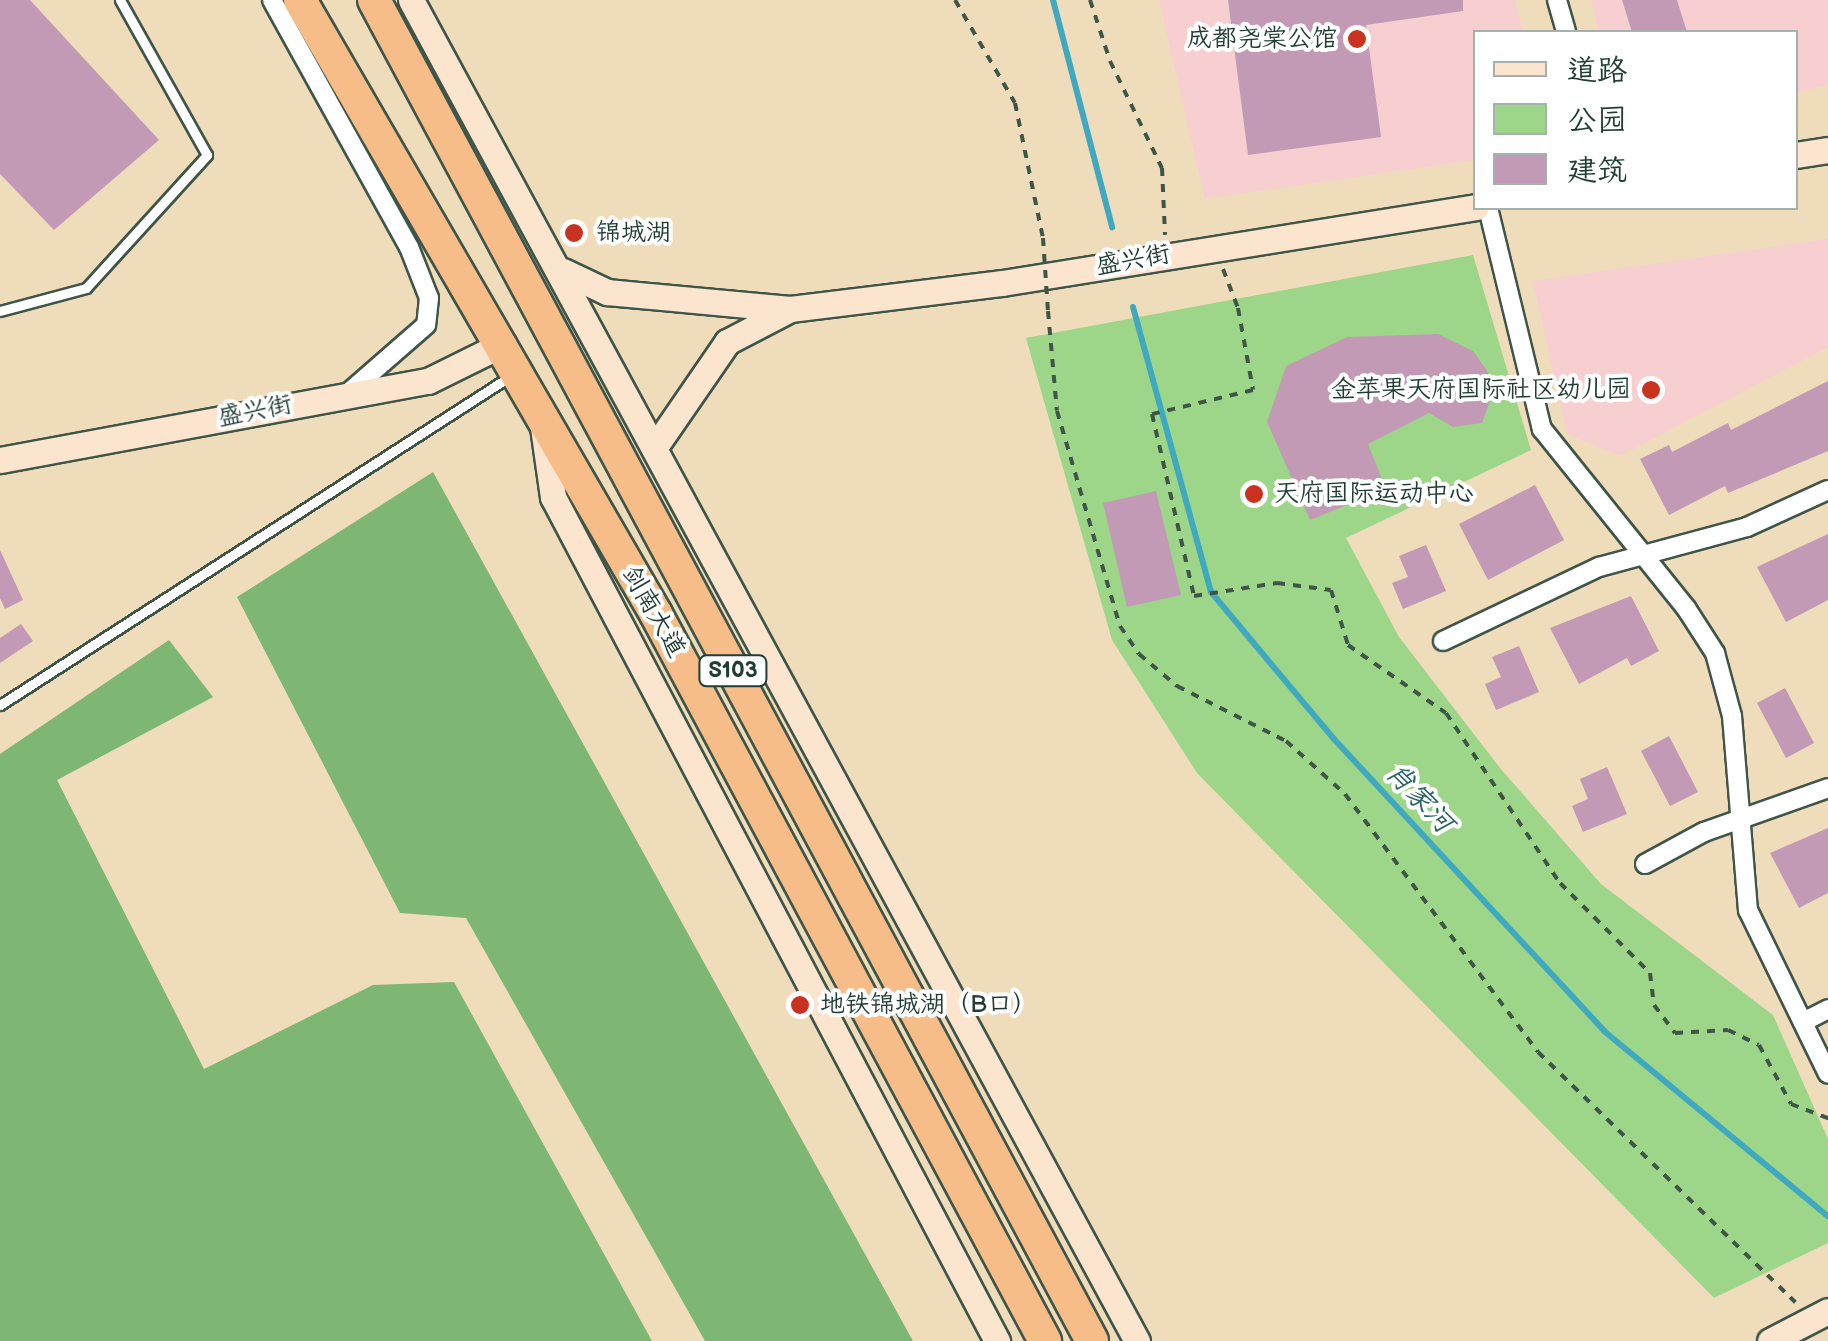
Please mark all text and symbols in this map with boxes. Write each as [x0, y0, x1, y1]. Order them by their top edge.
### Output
place label: 成都尧棠公馆 [1187, 24, 1337, 54]
marker: 成都尧棠公馆 [1346, 28, 1368, 50]
legend [1473, 30, 1798, 210]
text: 道路 [1567, 53, 1627, 89]
text: 公园 [1567, 103, 1627, 139]
text: 建筑 [1567, 153, 1627, 189]
place label: 锦城湖 [596, 218, 671, 248]
marker: 锦城湖 [561, 220, 587, 246]
street label: 盛兴街 [1093, 240, 1173, 282]
place label: 金苹果天府国际社区幼儿园 [1331, 375, 1631, 405]
marker: 金苹果天府国际社区幼儿园 [1640, 379, 1662, 401]
street label: 盛兴街 [215, 390, 295, 434]
place label: 天府国际运动中心 [1274, 479, 1474, 509]
marker: 天府国际运动中心 [1243, 483, 1265, 505]
street label: 剑南大道 [615, 561, 691, 663]
road number: S103 [698, 654, 768, 688]
water label: 肖家河 [1378, 756, 1460, 840]
place label: 地铁锦城湖（B口） [820, 990, 1037, 1020]
marker: 地铁锦城湖（B口） [789, 994, 811, 1016]

